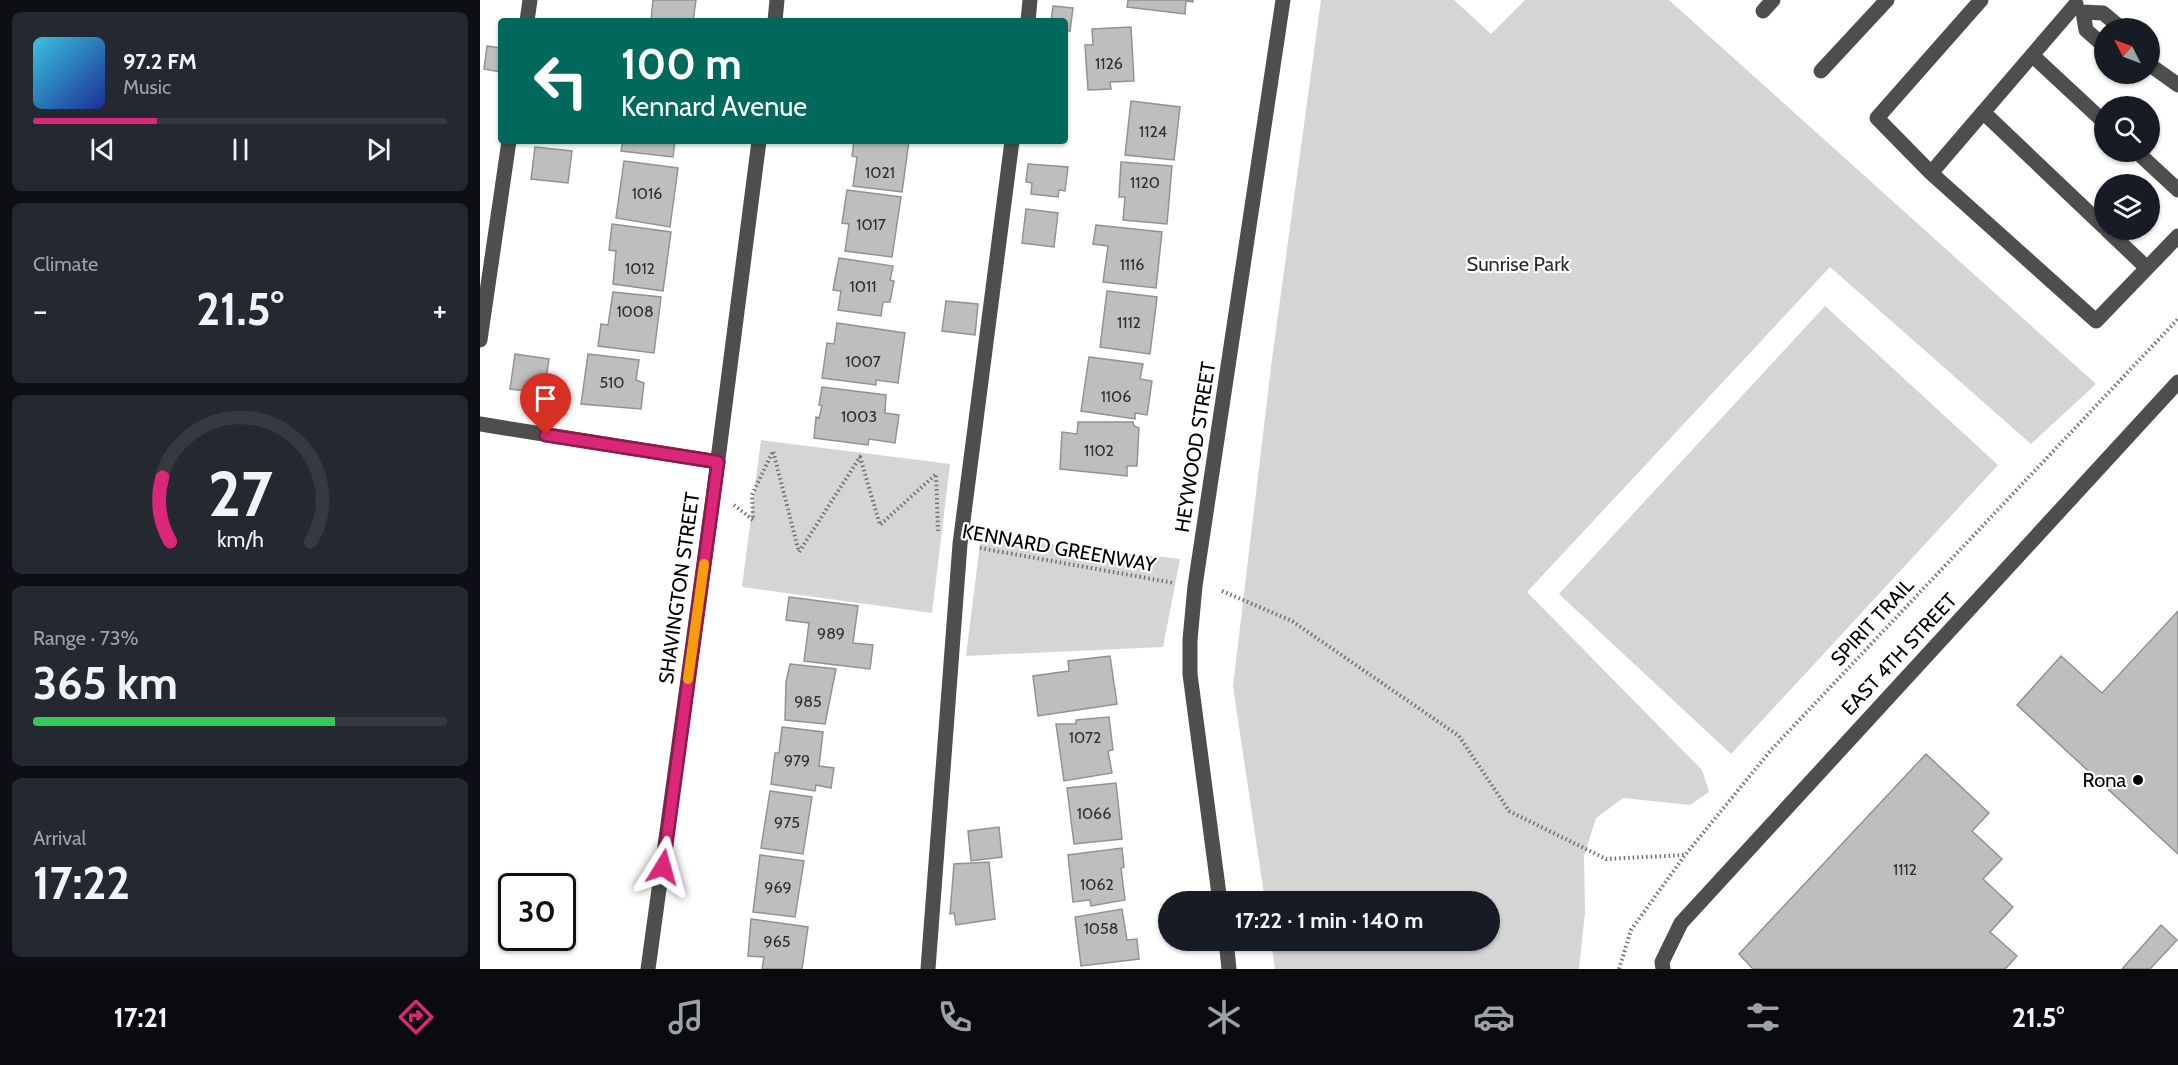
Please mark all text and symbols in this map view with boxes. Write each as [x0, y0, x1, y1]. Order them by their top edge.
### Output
north arrow [2094, 18, 2160, 84]
map controls [2094, 18, 2160, 240]
text: 100 m [621, 38, 742, 90]
icon: left [522, 42, 600, 120]
text: 97.2 FM [123, 48, 197, 75]
house number: 1126 [1095, 54, 1123, 73]
text: Music [123, 75, 171, 99]
text: Kennard Avenue [621, 90, 807, 123]
button: search [2094, 96, 2160, 162]
house number: 1124 [1139, 122, 1167, 141]
icon: previous [86, 133, 119, 166]
icon: pause [224, 133, 257, 166]
icon: next [362, 133, 395, 166]
house number: 1021 [865, 163, 895, 182]
house number: 1120 [1130, 173, 1160, 192]
button: layers [2094, 174, 2160, 240]
house number: 1016 [632, 184, 662, 203]
house number: 1017 [856, 215, 886, 234]
text: Climate [33, 252, 98, 276]
park label: Sunrise Park [1467, 252, 1569, 276]
house number: 1116 [1120, 255, 1144, 274]
house number: 1012 [625, 259, 655, 278]
house number: 1011 [850, 277, 876, 296]
text: 21.5° [196, 282, 284, 336]
text: − [33, 290, 48, 330]
text: + [432, 290, 447, 330]
house number: 1008 [616, 302, 654, 321]
house number: 1112 [1117, 313, 1141, 332]
house number: 1007 [845, 352, 881, 371]
street label: HEYWOOD STREET [1170, 360, 1220, 534]
pin [520, 373, 571, 435]
house number: 510 [599, 373, 625, 392]
icon: arrive [529, 382, 562, 415]
house number: 1106 [1101, 387, 1131, 406]
house number: 1003 [841, 407, 877, 426]
house number: 1102 [1084, 441, 1114, 460]
text: 27 [208, 456, 273, 532]
street label: SHAVINGTON STREET [654, 490, 704, 685]
street label: KENNARD GREENWAY [960, 519, 1158, 577]
text: km/h [217, 526, 263, 552]
street label: SPIRIT TRAIL [1825, 573, 1919, 671]
street label: EAST 4TH STREET [1836, 588, 1962, 720]
house number: 989 [817, 624, 845, 643]
text: Range · 73% [33, 626, 139, 650]
text: 365 km [33, 656, 178, 710]
house number: 985 [794, 692, 822, 711]
house number: 1072 [1069, 728, 1101, 747]
house number: 979 [784, 751, 810, 770]
place label: Rona [2083, 768, 2126, 792]
marker: Rona [2131, 773, 2145, 787]
house number: 1066 [1077, 804, 1111, 823]
house number: 975 [774, 813, 800, 832]
text: Arrival [33, 826, 86, 850]
position arrow [631, 835, 695, 899]
text: 17:22 [33, 856, 130, 910]
house number: 1112 [1893, 860, 1917, 879]
speed limit sign: 30 [498, 873, 576, 951]
house number: 1062 [1080, 875, 1114, 894]
house number: 969 [764, 878, 792, 897]
text: 17:22 · 1 min · 140 m [1235, 907, 1423, 934]
house number: 1058 [1084, 919, 1118, 938]
house number: 965 [764, 932, 790, 951]
icon: directions [395, 996, 437, 1038]
icon: music [665, 996, 707, 1038]
icon: phone [934, 996, 976, 1038]
icon: climate [1203, 996, 1245, 1038]
icon: car [1473, 996, 1515, 1038]
icon: filters [1742, 996, 1784, 1038]
text: 17:21 [114, 1001, 168, 1034]
text: 21.5° [2012, 1001, 2064, 1034]

